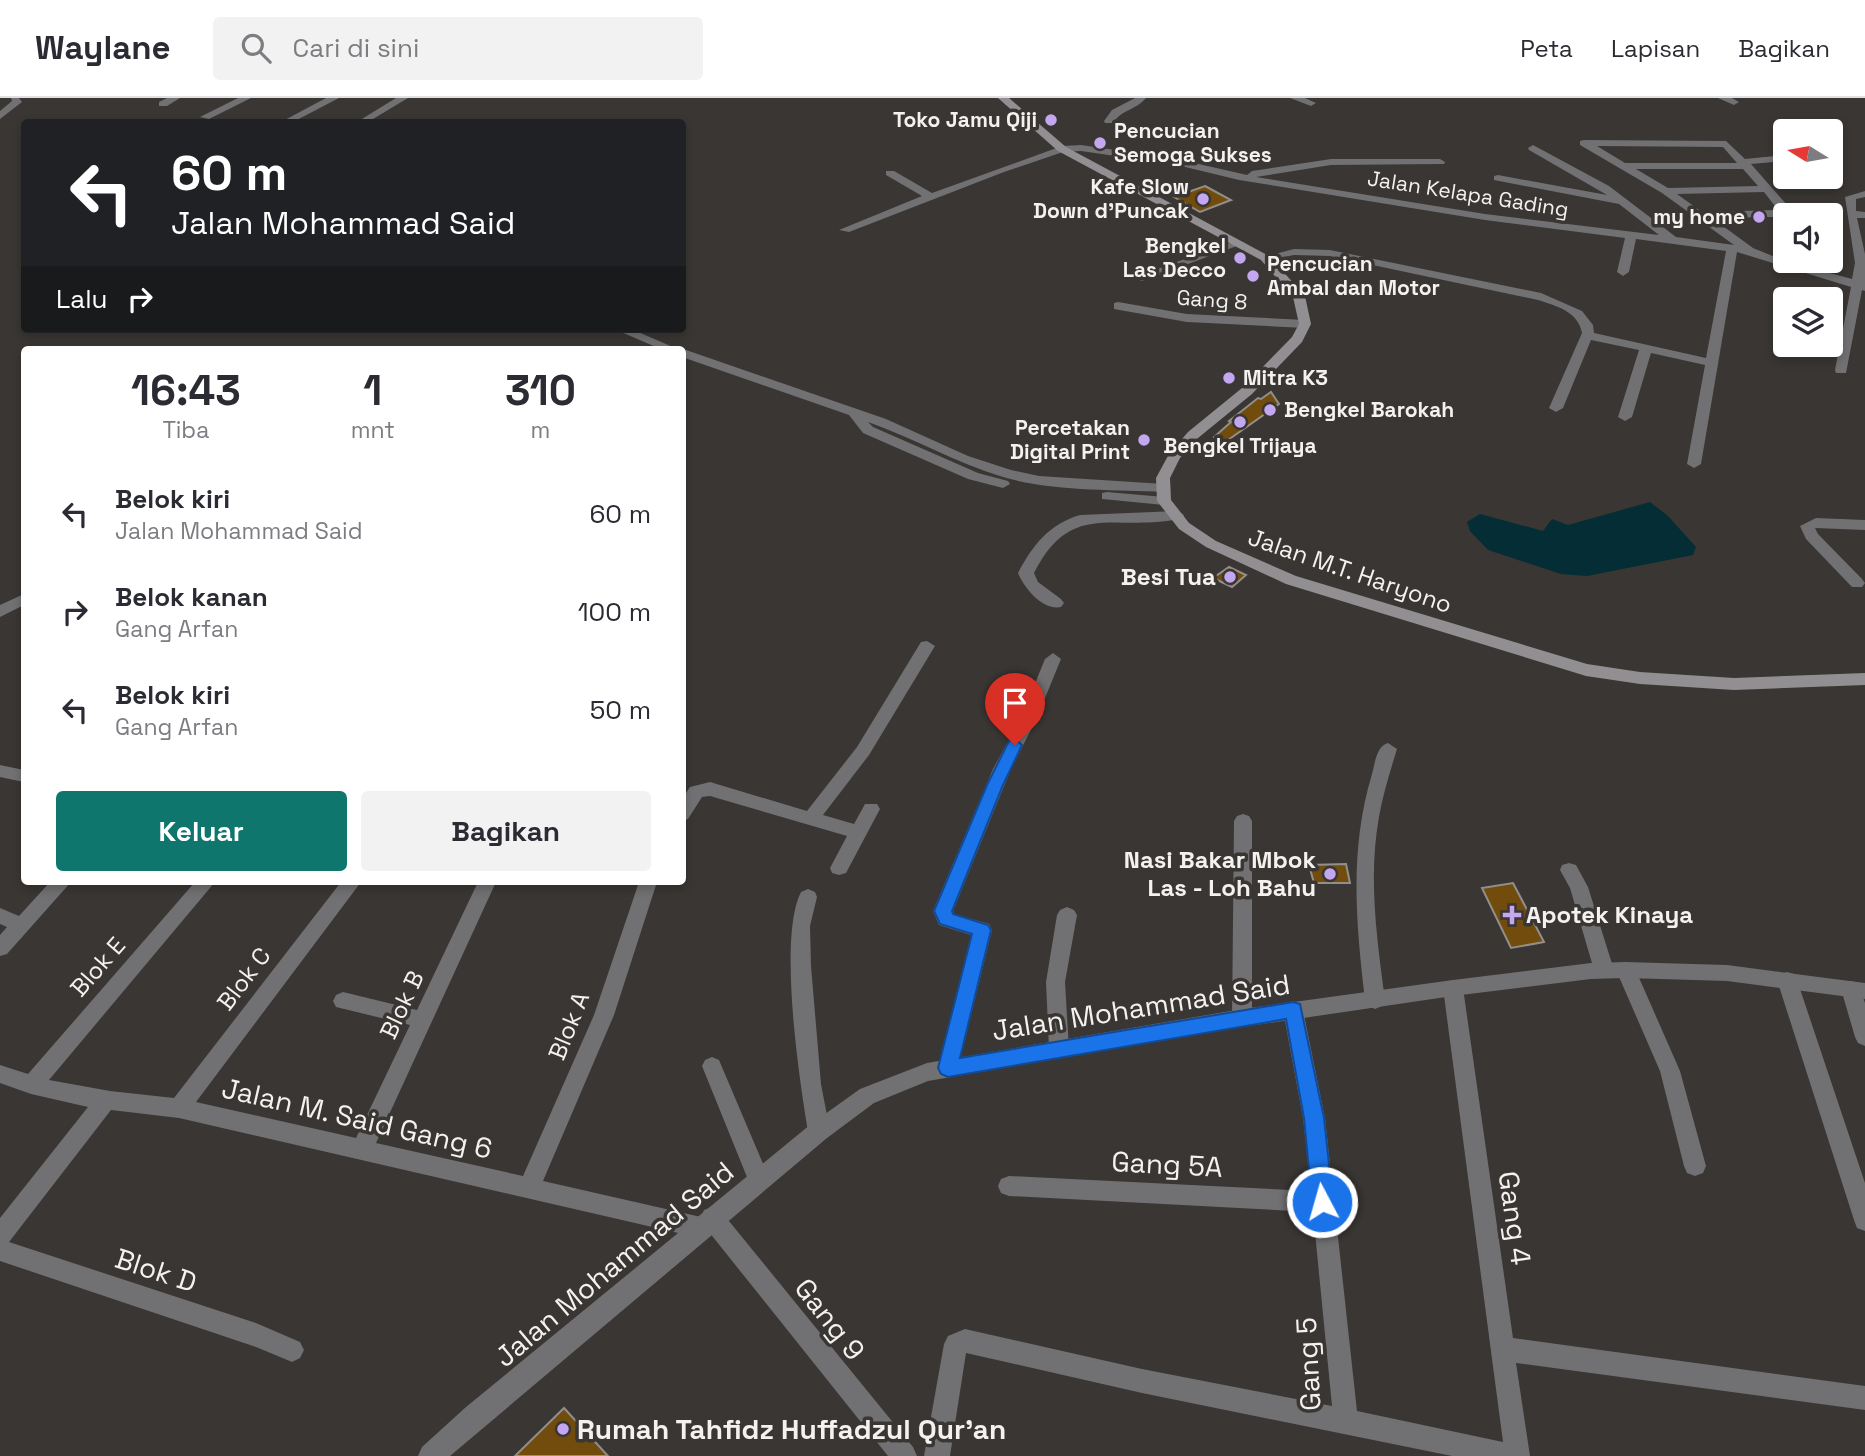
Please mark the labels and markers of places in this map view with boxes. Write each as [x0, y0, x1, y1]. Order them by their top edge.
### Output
place label: Toko Jamu Qiji [893, 106, 1037, 133]
marker: Toko Jamu Qiji [1043, 112, 1059, 128]
place label: Pencucian Semoga Sukses [1114, 117, 1272, 168]
marker: Pencucian Semoga Sukses [1092, 135, 1108, 151]
place label: Kafe Slow Down d'Puncak [1033, 173, 1189, 224]
marker: Kafe Slow Down d'Puncak [1195, 191, 1211, 207]
place label: my home [1653, 203, 1745, 230]
marker: my home [1751, 209, 1767, 225]
place label: Bengkel Las Decco [1123, 232, 1226, 283]
marker: Bengkel Las Decco [1232, 250, 1248, 266]
place label: Pencucian Ambal dan Motor [1267, 250, 1440, 301]
marker: Pencucian Ambal dan Motor [1245, 268, 1261, 284]
place label: Mitra K3 [1243, 364, 1328, 391]
marker: Mitra K3 [1221, 370, 1237, 386]
place label: Bengkel Barokah [1284, 396, 1454, 423]
marker: Bengkel Barokah [1262, 402, 1278, 418]
place label: Percetakan Digital Print [1010, 414, 1130, 465]
marker: Bengkel Trijaya [1232, 414, 1248, 430]
marker: Percetakan Digital Print [1136, 432, 1152, 448]
place label: Bengkel Trijaya [1163, 432, 1317, 459]
place label: Besi Tua [1121, 561, 1216, 592]
marker: Besi Tua [1222, 569, 1238, 585]
pin [985, 673, 1045, 745]
place label: Nasi Bakar Mbok Las - Loh Bahu [1124, 844, 1316, 903]
marker: Nasi Bakar Mbok Las - Loh Bahu [1322, 866, 1338, 882]
place label: Apotek Kinaya [1526, 899, 1693, 930]
marker: Apotek Kinaya [1504, 907, 1520, 923]
place label: Rumah Tahfidz Huffadzul Qur'an [577, 1411, 1006, 1447]
marker: Rumah Tahfidz Huffadzul Qur'an [555, 1421, 571, 1437]

